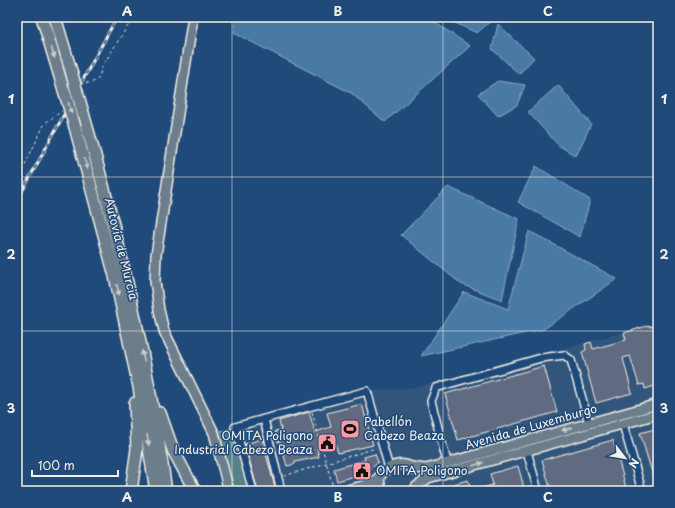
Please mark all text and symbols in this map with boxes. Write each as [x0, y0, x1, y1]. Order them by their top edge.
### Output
text: A [122, 1, 132, 20]
text: B [334, 1, 343, 20]
text: C [543, 1, 553, 20]
one-way arrow [50, 48, 56, 60]
text: 1 [8, 89, 14, 108]
text: 1 [661, 89, 667, 108]
one-way arrow [67, 102, 73, 114]
one-way arrow [83, 159, 89, 171]
street label: Autovía de Murcia [101, 196, 144, 303]
text: 2 [6, 244, 16, 263]
text: 2 [659, 244, 669, 263]
one-way arrow [116, 284, 122, 296]
one-way arrow [140, 350, 146, 362]
text: 3 [7, 398, 16, 417]
text: 3 [660, 398, 669, 417]
street label: Avenida de Luxemburgo [463, 399, 599, 454]
place label: Pabellón Cabezo Beaza [364, 412, 445, 444]
sports icon: Pabellón Cabezo Beaza [339, 418, 361, 440]
place label: OMITA Poligono Industrial Cabezo Beaza [174, 426, 313, 458]
one-way arrow [560, 426, 572, 432]
public building icon: OMITA Poligono Industrial Cabezo Beaza [316, 432, 338, 454]
one-way arrow [145, 434, 151, 446]
north arrow [605, 438, 645, 478]
scale bar [32, 452, 118, 478]
text: N [624, 455, 644, 472]
text: 100 m [38, 456, 75, 474]
public building icon: OMITA Poligono [351, 460, 373, 482]
place label: OMITA Poligono [376, 461, 468, 479]
one-way arrow [472, 461, 484, 467]
text: A [122, 487, 132, 506]
text: B [334, 487, 343, 506]
text: C [543, 487, 553, 506]

